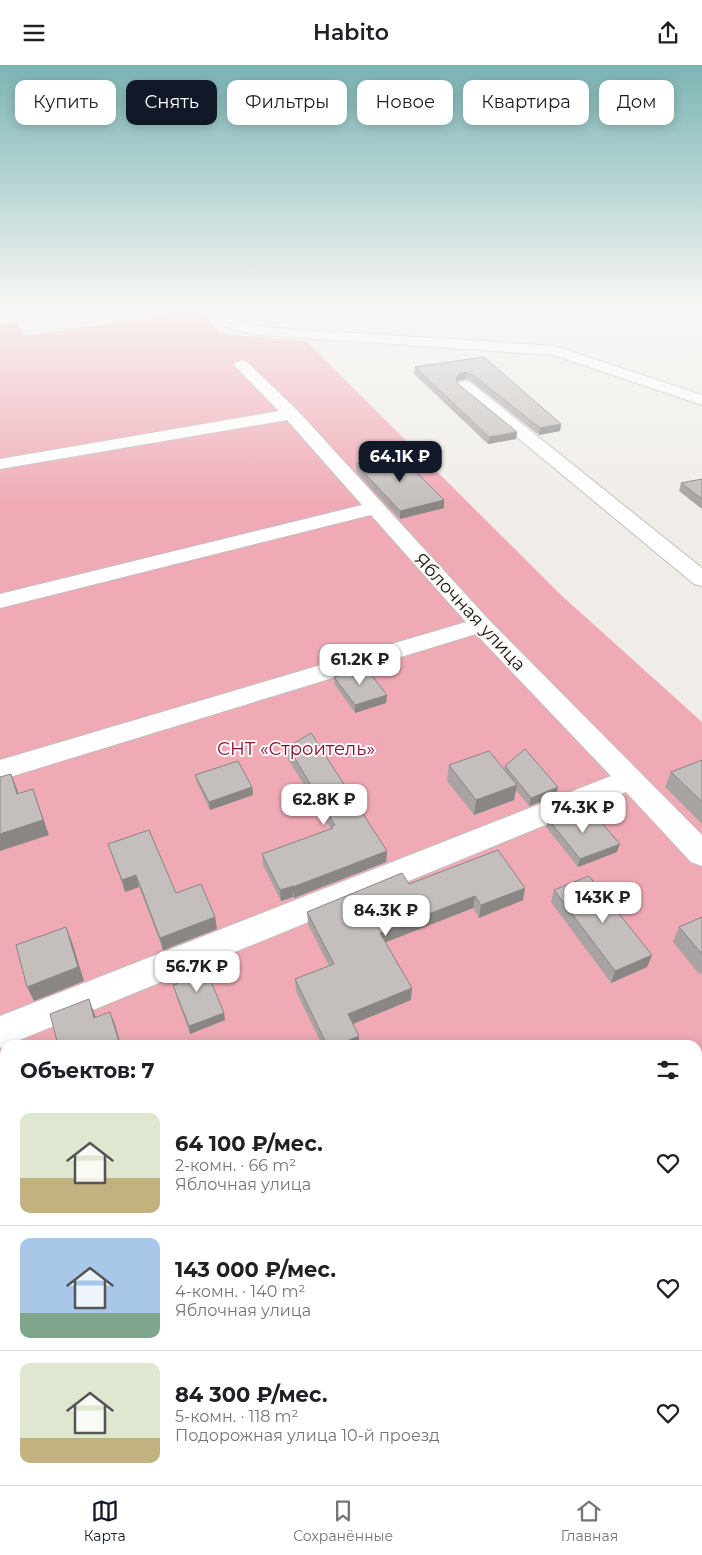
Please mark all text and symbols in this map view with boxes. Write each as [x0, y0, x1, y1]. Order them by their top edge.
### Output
icon: menu [20, 19, 48, 47]
text: Habito [313, 19, 389, 46]
icon: share [654, 19, 682, 47]
chip: Купить [15, 80, 116, 125]
chip: Снять [126, 80, 217, 125]
chip: Фильтры [227, 80, 347, 125]
chip: Новое [357, 80, 453, 125]
chip: Квартира [463, 80, 589, 125]
chip: Дом [599, 80, 674, 125]
pin: 64.1K ₽ [354, 441, 446, 483]
text: 64.1K ₽ [370, 447, 430, 466]
street label: Яблочная улица [410, 549, 530, 675]
pin: 61.2K ₽ [314, 643, 406, 686]
text: 61.2K ₽ [330, 650, 390, 669]
park label: СНТ «Строитель» [217, 738, 375, 760]
pin: 62.8K ₽ [278, 783, 370, 826]
text: 62.8K ₽ [292, 790, 356, 809]
pin: 74.3K ₽ [537, 791, 629, 834]
text: 74.3K ₽ [552, 798, 614, 817]
pin: 143K ₽ [562, 881, 644, 924]
text: 143K ₽ [575, 888, 631, 907]
pin: 84.3K ₽ [340, 895, 432, 937]
text: 84.3K ₽ [354, 901, 418, 920]
pin: 56.7K ₽ [151, 951, 243, 993]
text: 56.7K ₽ [166, 957, 228, 976]
icon: filters [654, 1056, 682, 1084]
text: Объектов: 7 [20, 1058, 155, 1083]
text: 64 100 ₽/мес. [175, 1131, 323, 1156]
icon: home [60, 1133, 120, 1193]
icon: heart [654, 1149, 682, 1177]
text: 2-комн. · 66 m² [175, 1156, 296, 1175]
text: Яблочная улица [175, 1175, 311, 1194]
text: 143 000 ₽/мес. [175, 1257, 336, 1282]
icon: home [60, 1258, 120, 1318]
icon: heart [654, 1274, 682, 1302]
text: 4-комн. · 140 m² [175, 1282, 305, 1301]
text: Яблочная улица [175, 1301, 311, 1320]
text: 84 300 ₽/мес. [175, 1382, 327, 1407]
icon: home [60, 1383, 120, 1443]
icon: heart [654, 1399, 682, 1427]
text: 5-комн. · 118 m² [175, 1407, 298, 1426]
text: Подорожная улица 10-й проезд [175, 1426, 440, 1445]
tab: Карта [84, 1497, 126, 1545]
tab: Сохранённые [293, 1497, 393, 1545]
tab: Главная [561, 1497, 618, 1545]

